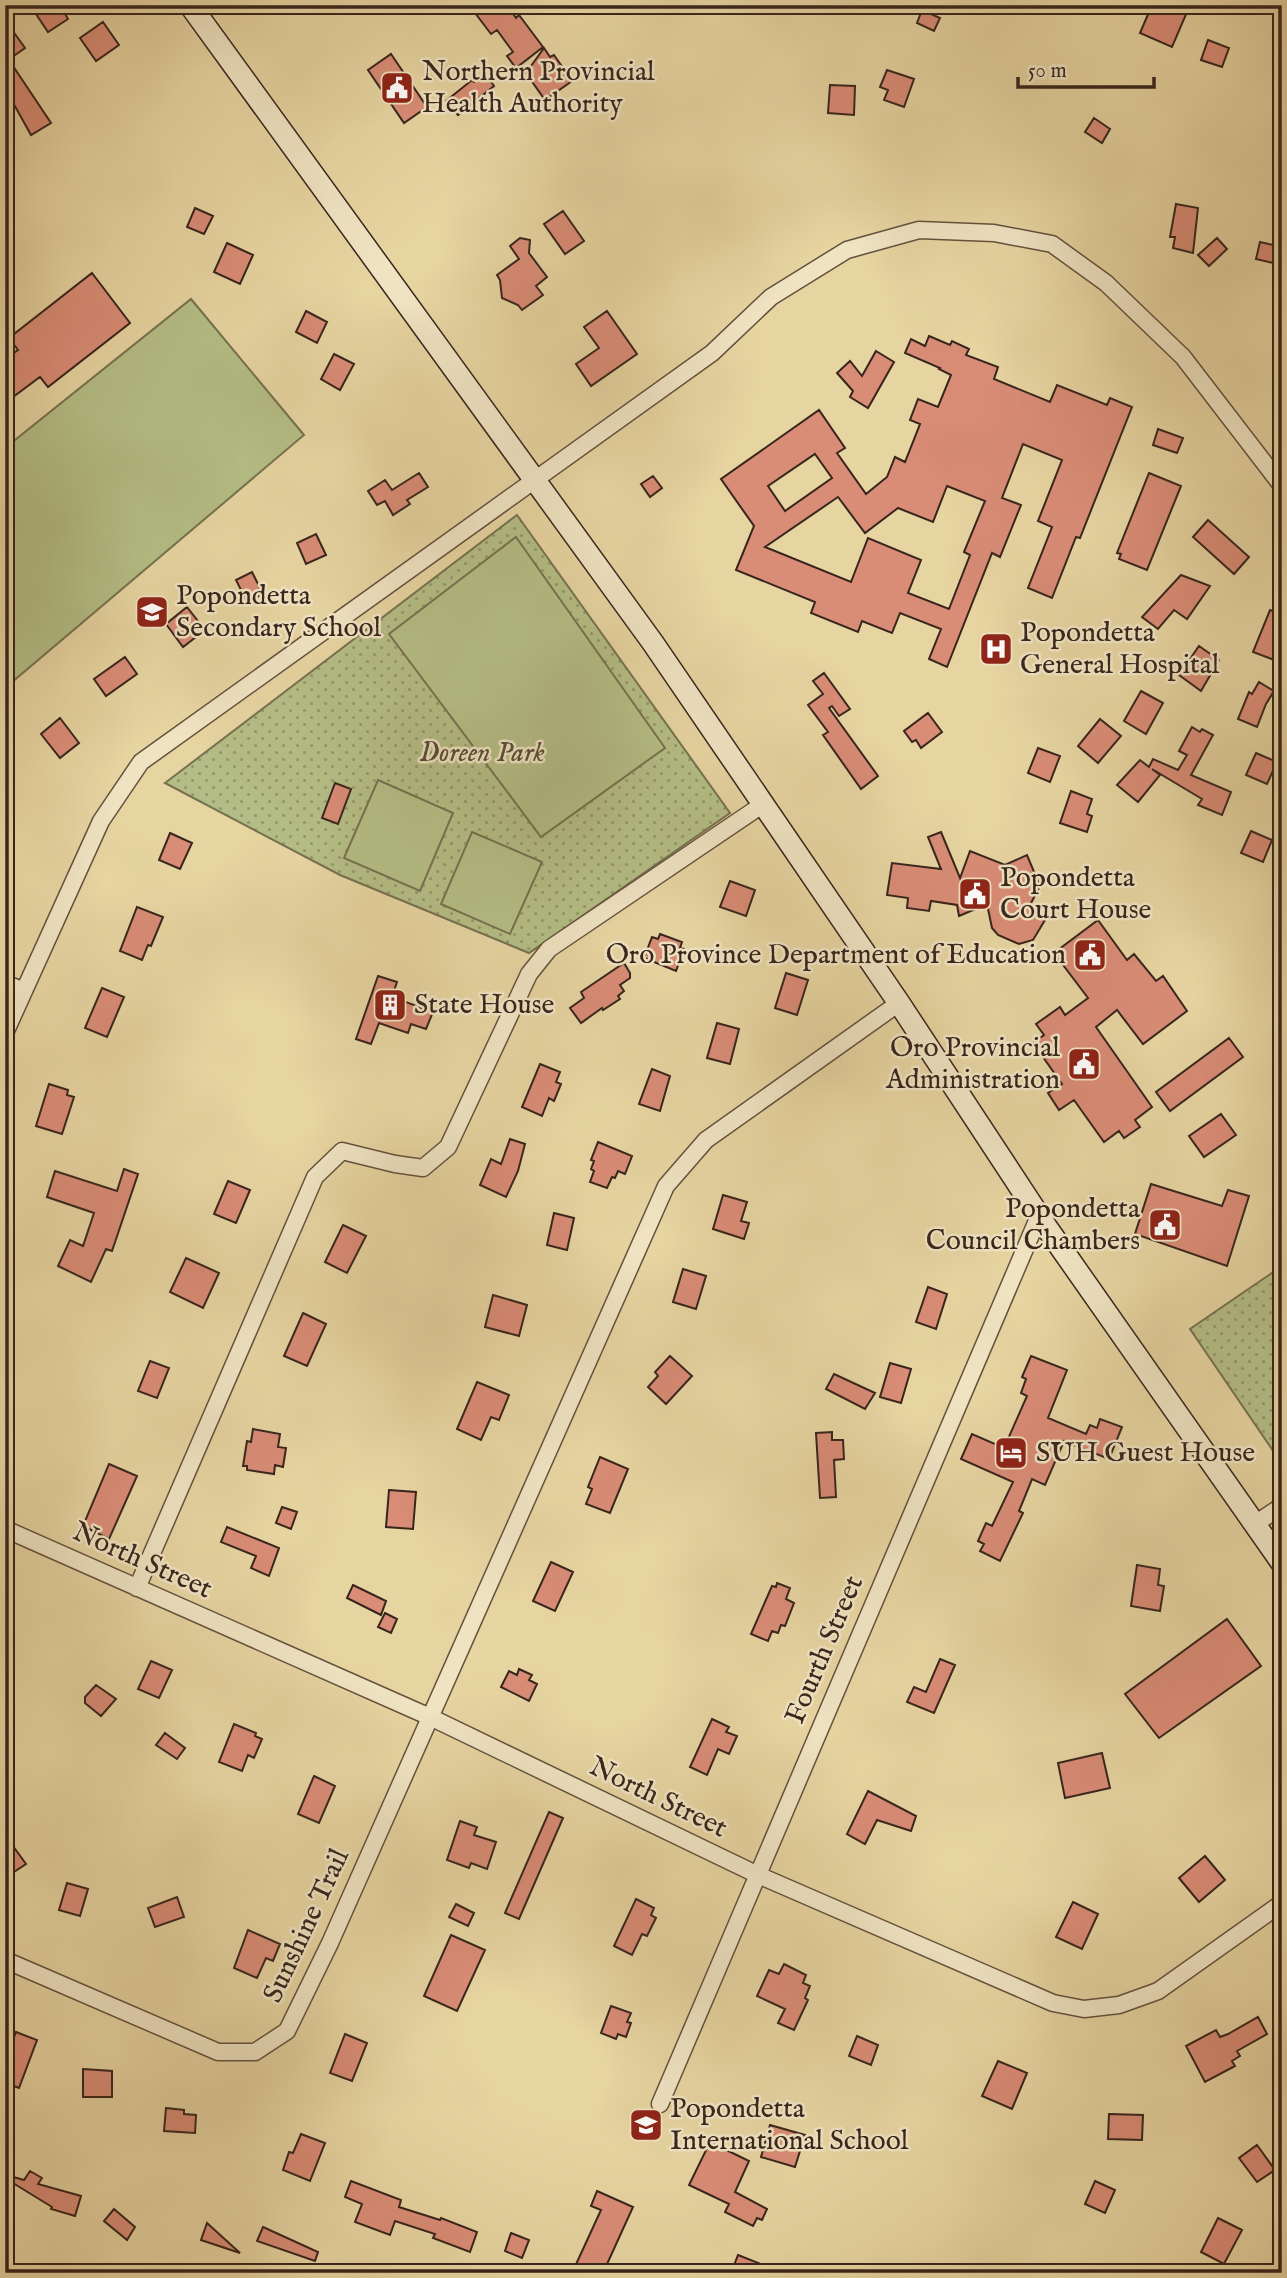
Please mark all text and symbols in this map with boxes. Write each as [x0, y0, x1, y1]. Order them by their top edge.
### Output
scale bar [1018, 46, 1154, 90]
place label: Northern Provincial Health Authority [422, 55, 655, 122]
text: 50 m [1028, 58, 1067, 85]
public building icon: Northern Provincial Health Authority [378, 69, 416, 107]
place label: Popondetta Secondary School [176, 579, 382, 646]
school or university icon: Popondetta Secondary School [133, 593, 171, 631]
place label: Popondetta General Hospital [1020, 616, 1220, 683]
hospital icon: Popondetta General Hospital [977, 630, 1015, 668]
park label: Doreen Park [419, 736, 545, 771]
place label: Popondetta Court House [1000, 861, 1151, 928]
public building icon: Popondetta Court House [956, 875, 994, 913]
public building icon: Oro Province Department of Education [1071, 936, 1109, 974]
place label: Oro Province Department of Education [606, 938, 1066, 973]
building icon: State House [371, 986, 409, 1024]
place label: State House [414, 988, 555, 1023]
place label: Oro Provincial Administration [885, 1031, 1060, 1098]
public building icon: Oro Provincial Administration [1065, 1045, 1103, 1083]
place label: Popondetta Council Chambers [926, 1192, 1141, 1259]
public building icon: Popondetta Council Chambers [1146, 1206, 1184, 1244]
hotel icon: SUH Guest House [992, 1434, 1030, 1472]
place label: SUH Guest House [1036, 1436, 1255, 1471]
street label: North Street [67, 1515, 217, 1607]
street label: Fourth Street [778, 1570, 872, 1729]
street label: North Street [583, 1750, 733, 1847]
street label: Sunshine Trail [256, 1843, 358, 2008]
place label: Popondetta International School [670, 2092, 909, 2159]
school or university icon: Popondetta International School [627, 2106, 665, 2144]

